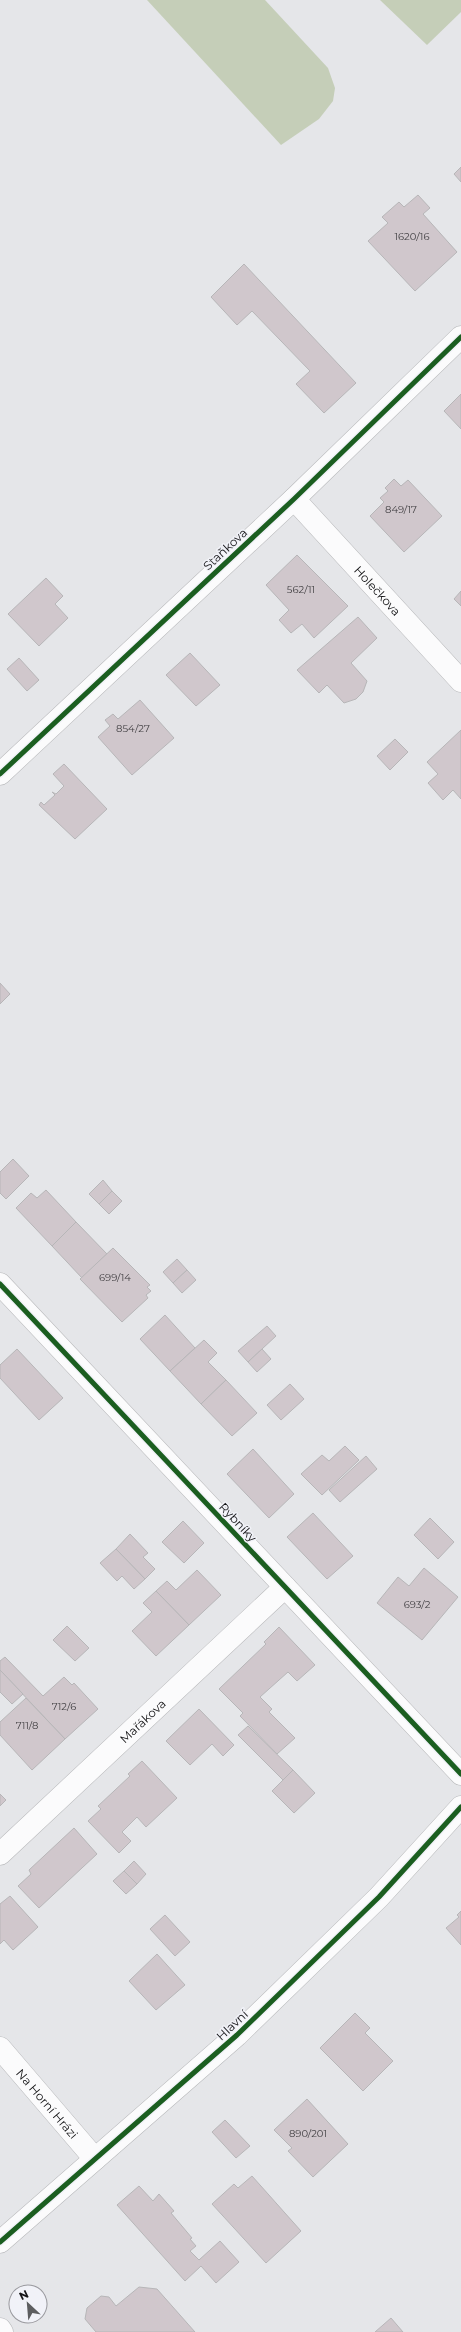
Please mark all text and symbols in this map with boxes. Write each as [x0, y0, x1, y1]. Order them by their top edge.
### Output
house number: 1620/16 [394, 230, 430, 243]
house number: 849/17 [385, 503, 417, 516]
street label: Staňkova [200, 525, 250, 573]
street label: Holečkova [351, 562, 404, 618]
house number: 562/11 [287, 583, 315, 596]
house number: 854/27 [116, 722, 150, 735]
house number: 699/14 [99, 1271, 131, 1284]
street label: Rybníky [216, 1499, 260, 1545]
house number: 693/2 [404, 1598, 431, 1611]
street label: Mařákova [116, 1695, 168, 1746]
house number: 712/6 [52, 1700, 76, 1713]
house number: 711/8 [16, 1719, 38, 1732]
street label: Hlavní [213, 2006, 251, 2043]
street label: Na Horní Hrázi [13, 2065, 81, 2141]
house number: 890/201 [289, 2127, 327, 2140]
north arrow [8, 2284, 48, 2324]
text: N [17, 2287, 31, 2303]

